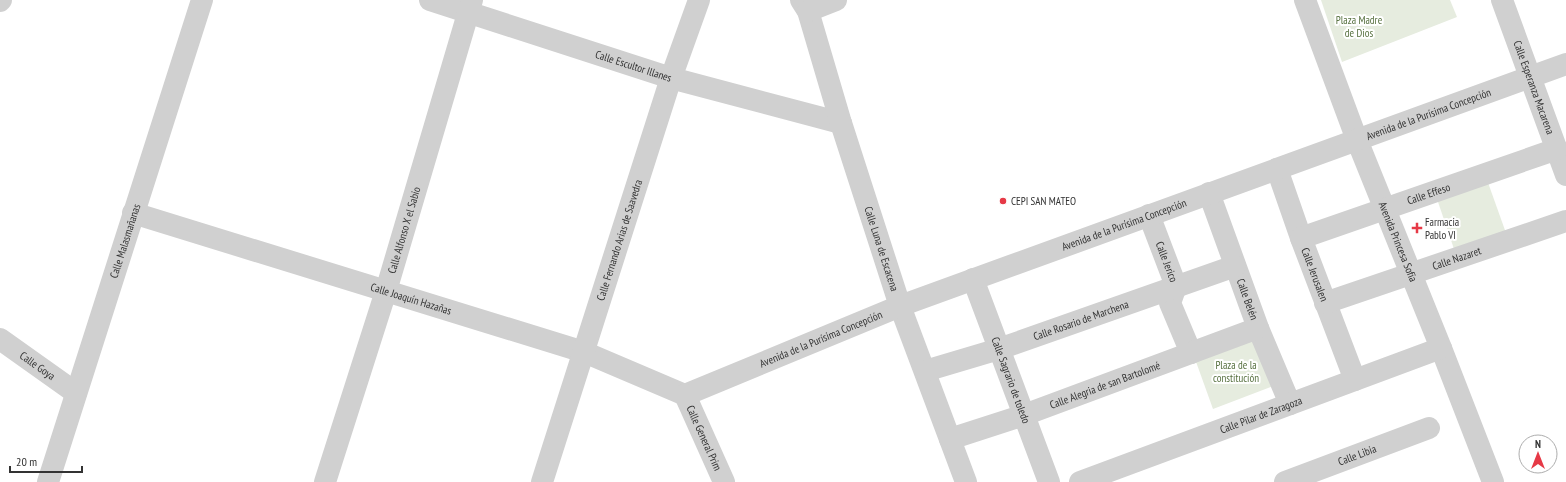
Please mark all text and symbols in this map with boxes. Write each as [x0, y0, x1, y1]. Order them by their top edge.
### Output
park label: Plaza Madre de Dios [1336, 13, 1383, 40]
street label: Calle Esperanza Macarena [1510, 39, 1557, 136]
street label: Calle Escultor Illanes [594, 47, 674, 85]
street label: Avenida de la Purísima Concepción [1364, 85, 1493, 143]
street label: Calle Fernando Arias de Saavedra [593, 178, 645, 302]
street label: Calle Effeso [1405, 180, 1452, 208]
street label: Calle Alfonso X el Sabio [385, 185, 424, 275]
place label: CEPI SAN MATEO [1011, 194, 1076, 208]
street label: Avenida de la Purísima Concepción [1060, 195, 1188, 254]
marker: CEPI SAN MATEO [998, 196, 1008, 206]
street label: Avenida Princesa Sofía [1376, 200, 1420, 284]
street label: Calle Malasmañanas [107, 202, 144, 280]
street label: Calle Luna de Escacena [861, 205, 902, 293]
place label: Farmacia Pablo VI [1425, 215, 1459, 242]
marker: Farmacia Pablo VI [1412, 223, 1422, 233]
street label: Calle Jerico [1153, 239, 1181, 284]
street label: Calle Nazaret [1430, 243, 1483, 273]
street label: Calle Jerusalen [1298, 246, 1331, 303]
street label: Calle Belén [1234, 277, 1262, 322]
street label: Calle Joaquín Hazañas [369, 280, 454, 318]
street label: Calle Rosario de Marchena [1031, 297, 1131, 343]
street label: Avenida de la Purísima Concepción [757, 307, 884, 370]
street label: Calle Sagrario de toledo [988, 335, 1033, 426]
street label: Calle Goya [17, 348, 58, 383]
street label: Calle Alegria de san Bartolomé [1048, 358, 1162, 412]
park label: Plaza de la constitución [1213, 358, 1259, 385]
street label: Calle Pilar de Zaragoza [1218, 393, 1304, 436]
street label: Calle General Prim [683, 403, 725, 473]
north arrow [1518, 434, 1558, 474]
text: N [1535, 437, 1541, 451]
street label: Calle Libia [1336, 441, 1378, 469]
scale bar [10, 448, 82, 474]
text: 20 m [16, 454, 37, 469]

